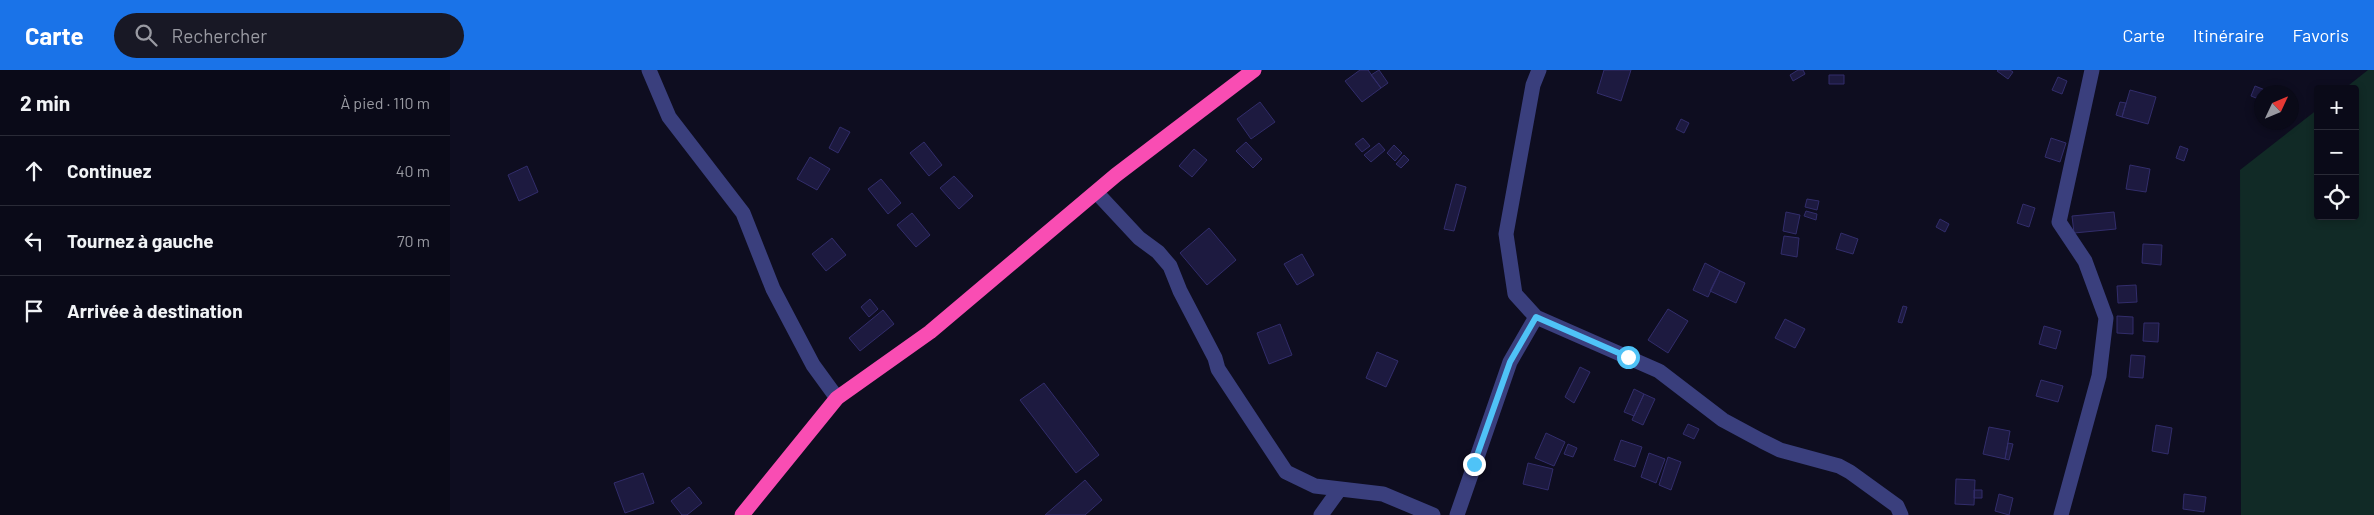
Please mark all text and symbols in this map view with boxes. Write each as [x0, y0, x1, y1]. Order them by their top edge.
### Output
search box [114, 13, 464, 58]
text: Carte [25, 21, 84, 50]
icon: search [132, 21, 160, 49]
text: Rechercher [172, 24, 267, 47]
text: Carte [2122, 24, 2165, 46]
text: Itinéraire [2193, 24, 2264, 46]
text: Favoris [2292, 24, 2349, 46]
north arrow [2254, 85, 2299, 130]
map controls [2314, 85, 2359, 220]
button: + [2314, 85, 2359, 130]
text: 2 min [20, 90, 70, 115]
text: À pied · 110 m [340, 93, 430, 112]
button: − [2314, 130, 2359, 175]
icon: ahead [20, 157, 48, 185]
text: Continuez [67, 159, 151, 182]
text: 40 m [396, 161, 430, 180]
button: locate [2314, 175, 2359, 220]
icon: left [20, 227, 48, 255]
text: Tournez à gauche [67, 229, 214, 252]
text: 70 m [397, 231, 430, 250]
icon: arrive [20, 297, 48, 325]
text: Arrivée à destination [67, 299, 243, 322]
route start [1617, 346, 1640, 369]
route end [1463, 453, 1486, 476]

